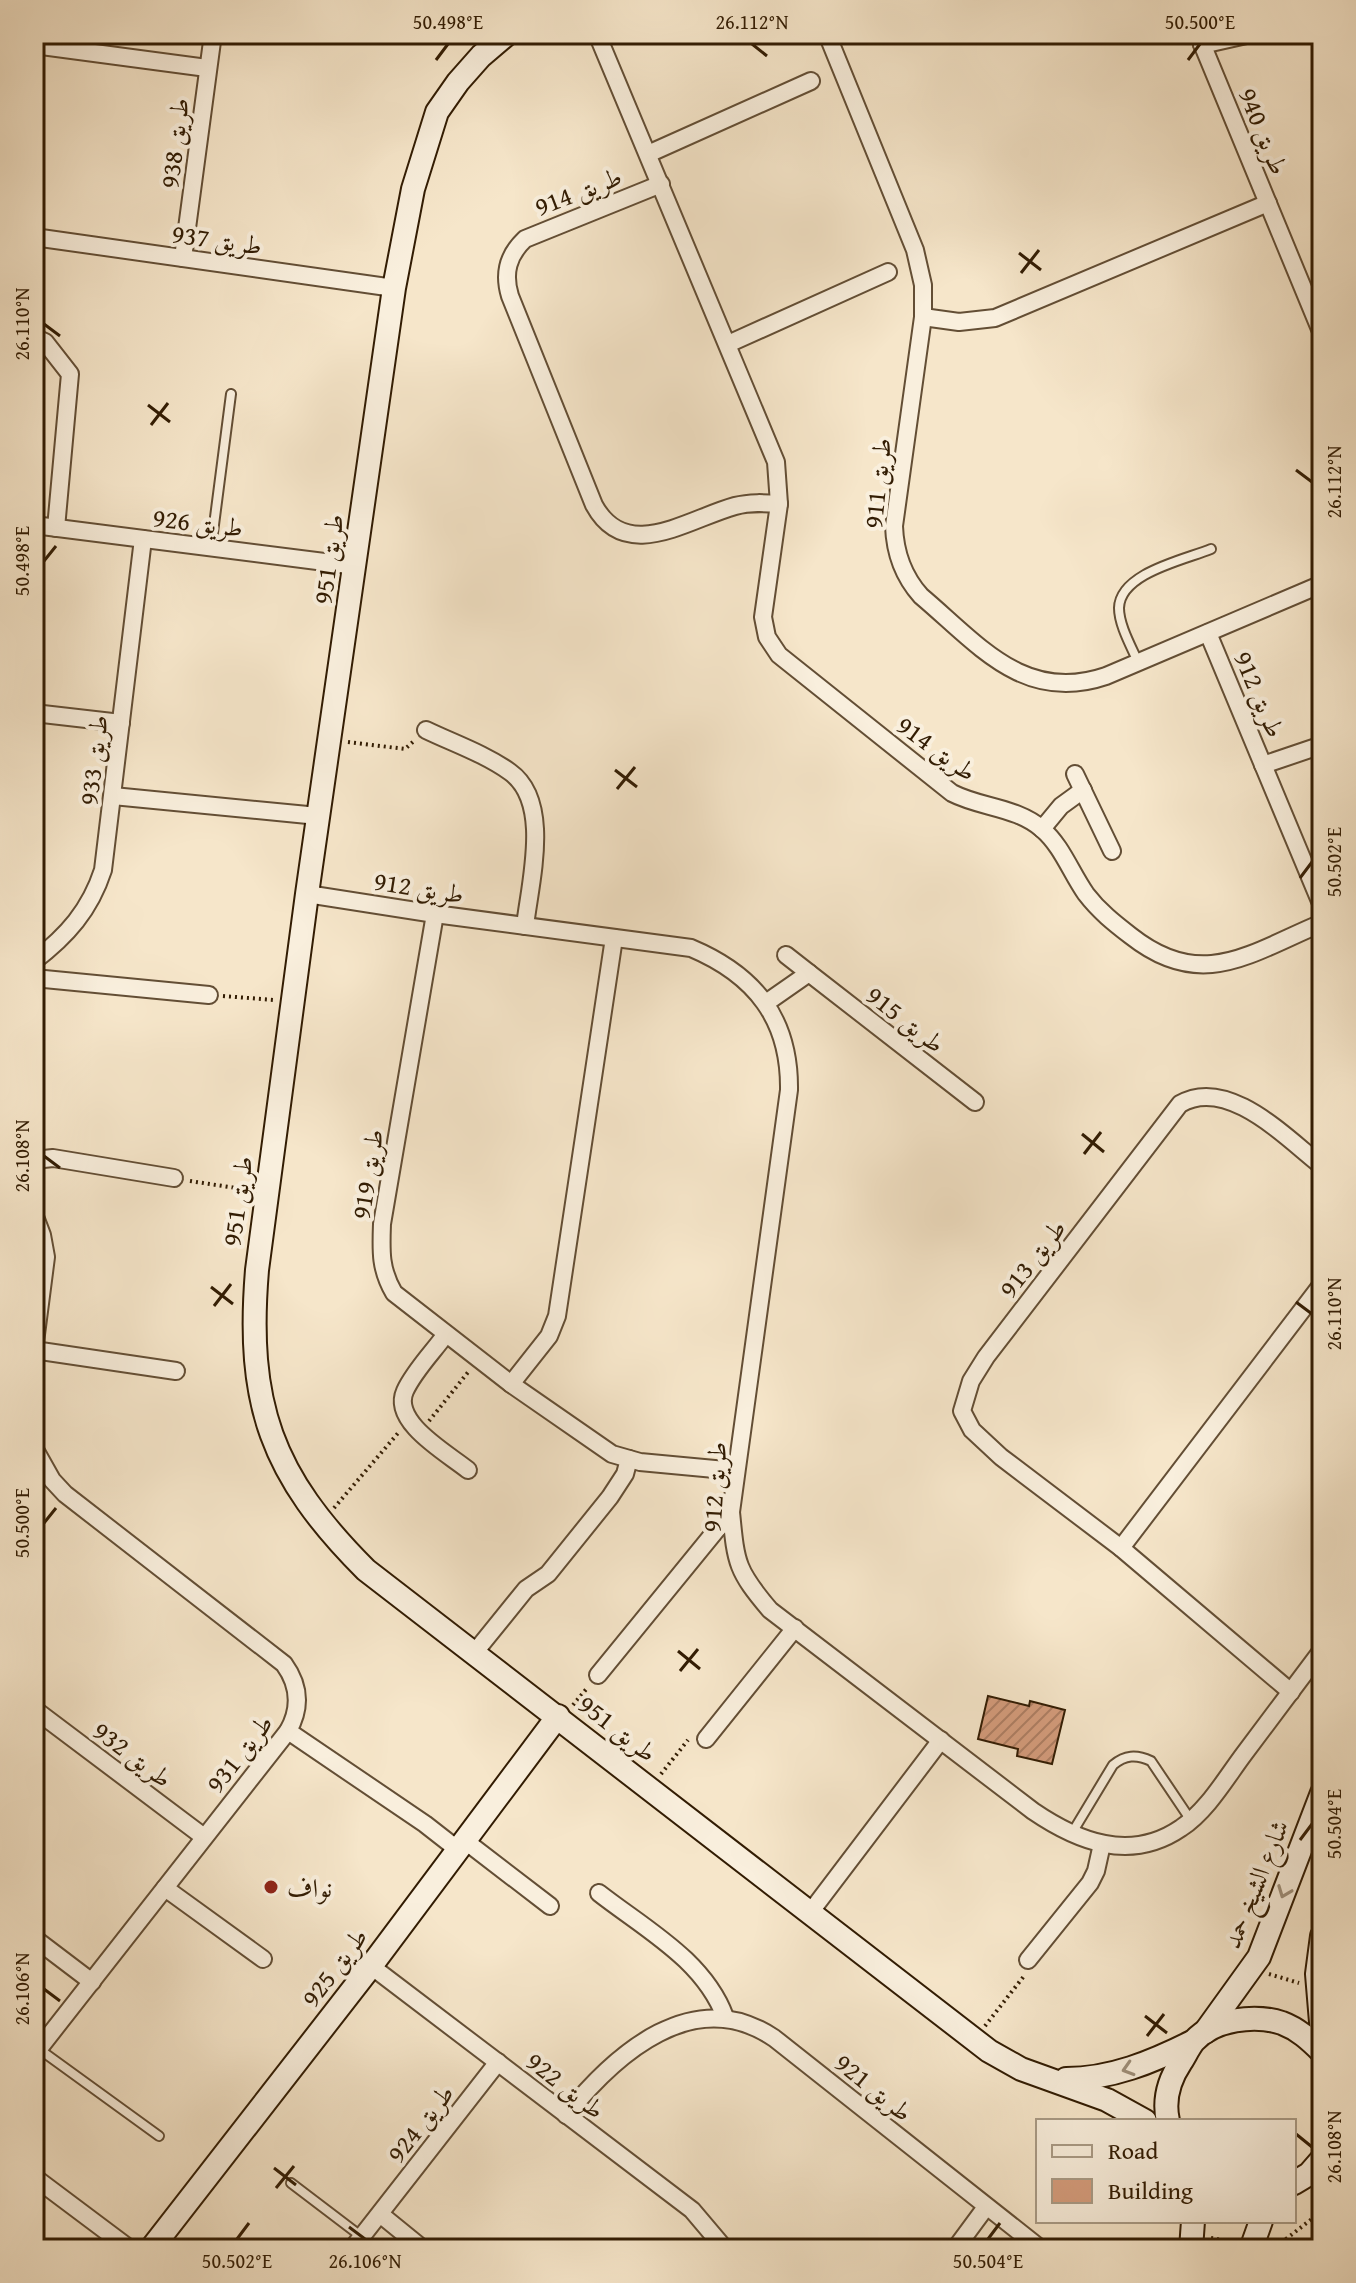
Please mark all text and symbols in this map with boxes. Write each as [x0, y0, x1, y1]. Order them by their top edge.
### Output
text: 50.498°E [413, 7, 483, 36]
text: 26.112°N [715, 7, 789, 36]
text: 50.500°E [1165, 7, 1235, 36]
street label: طريق 940 [1229, 82, 1299, 180]
street label: طريق 938 [149, 96, 199, 190]
street label: طريق 914 [529, 157, 627, 225]
street label: طريق 937 [169, 213, 265, 265]
text: 26.110°N [7, 287, 36, 361]
street label: طريق 911 [853, 436, 901, 530]
text: 26.112°N [1319, 445, 1348, 519]
street label: طريق 926 [151, 497, 245, 547]
street label: طريق 951 [302, 511, 354, 607]
text: 50.498°E [7, 526, 36, 596]
street label: طريق 912 [1224, 645, 1296, 743]
street label: طريق 914 [889, 706, 985, 790]
street label: طريق 933 [68, 713, 118, 807]
text: 50.502°E [1319, 827, 1348, 897]
street label: طريق 912 [371, 861, 467, 913]
street label: طريق 915 [858, 976, 954, 1062]
text: 26.108°N [7, 1119, 36, 1193]
street label: طريق 919 [341, 1126, 393, 1222]
street label: طريق 951 [211, 1153, 263, 1249]
street label: طريق 913 [989, 1210, 1075, 1306]
text: 26.110°N [1319, 1277, 1348, 1351]
street label: طريق 912 [691, 1440, 737, 1534]
text: 50.500°E [7, 1488, 36, 1558]
street label: طريق 951 [570, 1685, 666, 1771]
street label: طريق 931 [196, 1705, 282, 1801]
street label: طريق 932 [85, 1711, 181, 1797]
text: 50.504°E [1319, 1789, 1348, 1859]
street label: شارع الشيخ حمد [1211, 1814, 1303, 1956]
place label: نواف [287, 1868, 332, 1907]
marker: نواف [262, 1878, 280, 1896]
one-way arrow [1277, 1884, 1294, 1898]
street label: طريق 925 [291, 1919, 377, 2015]
text: 26.106°N [7, 1952, 36, 2026]
street label: طريق 922 [518, 2042, 614, 2128]
street label: طريق 921 [826, 2043, 922, 2131]
one-way arrow [1121, 2060, 1135, 2076]
street label: طريق 924 [377, 2075, 463, 2171]
text: 26.108°N [1319, 2110, 1348, 2184]
legend [1036, 2119, 1296, 2223]
text: Road [1108, 2133, 1158, 2168]
text: Building [1108, 2173, 1193, 2208]
text: 50.502°E [202, 2246, 272, 2275]
text: 26.106°N [328, 2246, 402, 2275]
text: 50.504°E [953, 2246, 1023, 2275]

